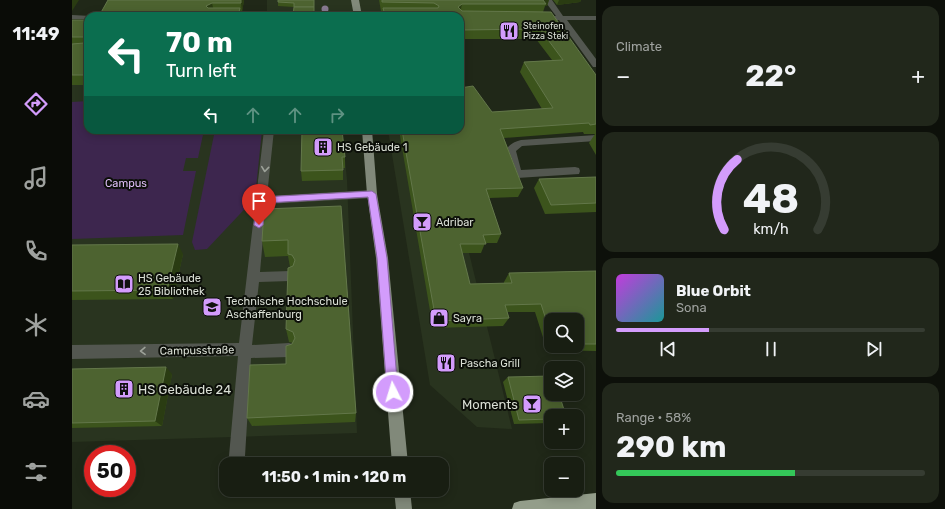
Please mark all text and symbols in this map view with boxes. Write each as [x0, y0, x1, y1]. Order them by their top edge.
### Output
restaurant icon: Steinofen Pizza Steki [498, 20, 520, 42]
place label: Steinofen Pizza Steki [523, 21, 568, 41]
text: 11:49 [13, 23, 59, 45]
text: 70 m [166, 26, 233, 59]
icon: left [100, 28, 152, 80]
text: Climate [616, 39, 662, 54]
text: 22° [745, 58, 796, 94]
text: Turn left [166, 60, 236, 82]
text: − [616, 63, 630, 90]
text: + [911, 63, 925, 90]
icon: directions [22, 90, 50, 118]
icon: left [200, 104, 222, 126]
icon: ahead [242, 104, 264, 126]
icon: ahead [284, 104, 306, 126]
icon: right [326, 104, 348, 126]
building icon: HS Gebäude 1 [312, 136, 334, 158]
place label: HS Gebäude 1 [337, 141, 407, 154]
icon: music [22, 164, 50, 192]
one-way arrow [260, 166, 269, 172]
text: 48 [742, 173, 799, 222]
park label: Campus [105, 177, 147, 190]
pin [242, 184, 276, 225]
icon: arrive [248, 190, 270, 212]
bar icon: Adribar [411, 211, 433, 233]
place label: Adribar [436, 216, 474, 229]
text: km/h [753, 220, 788, 237]
icon: phone [22, 237, 50, 265]
place label: HS Gebäude 25 Bibliothek [138, 272, 205, 298]
library icon: HS Gebäude 25 Bibliothek [113, 273, 135, 295]
text: Blue Orbit [676, 282, 751, 300]
place label: Technische Hochschule Aschaffenburg [226, 295, 348, 321]
school or university icon: Technische Hochschule Aschaffenburg [201, 296, 223, 318]
text: Sona [676, 300, 707, 315]
shop icon: Sayra [428, 307, 450, 329]
icon: climate [22, 311, 50, 339]
place label: Sayra [453, 312, 482, 325]
map controls [544, 313, 584, 497]
button: search [544, 313, 584, 353]
icon: previous [657, 338, 679, 360]
icon: pause [760, 338, 782, 360]
icon: next [863, 338, 885, 360]
street label: Campusstraße [160, 343, 234, 358]
one-way arrow [140, 347, 146, 355]
restaurant icon: Pascha Grill [435, 352, 457, 374]
place label: Pascha Grill [460, 357, 520, 370]
button: layers [544, 361, 584, 401]
position arrow [372, 371, 414, 413]
building icon: HS Gebäude 24 [113, 378, 135, 400]
place label: HS Gebäude 24 [138, 382, 231, 397]
icon: car [22, 385, 50, 413]
bar icon: Moments [521, 393, 543, 415]
place label: Moments [462, 397, 518, 412]
button: + [544, 409, 584, 449]
text: Range · 58% [616, 410, 691, 425]
text: 290 km [616, 429, 727, 465]
speed limit sign: 50 [84, 445, 136, 497]
button: − [544, 457, 584, 497]
icon: filters [22, 458, 50, 486]
text: 11:50 · 1 min · 120 m [262, 468, 406, 486]

